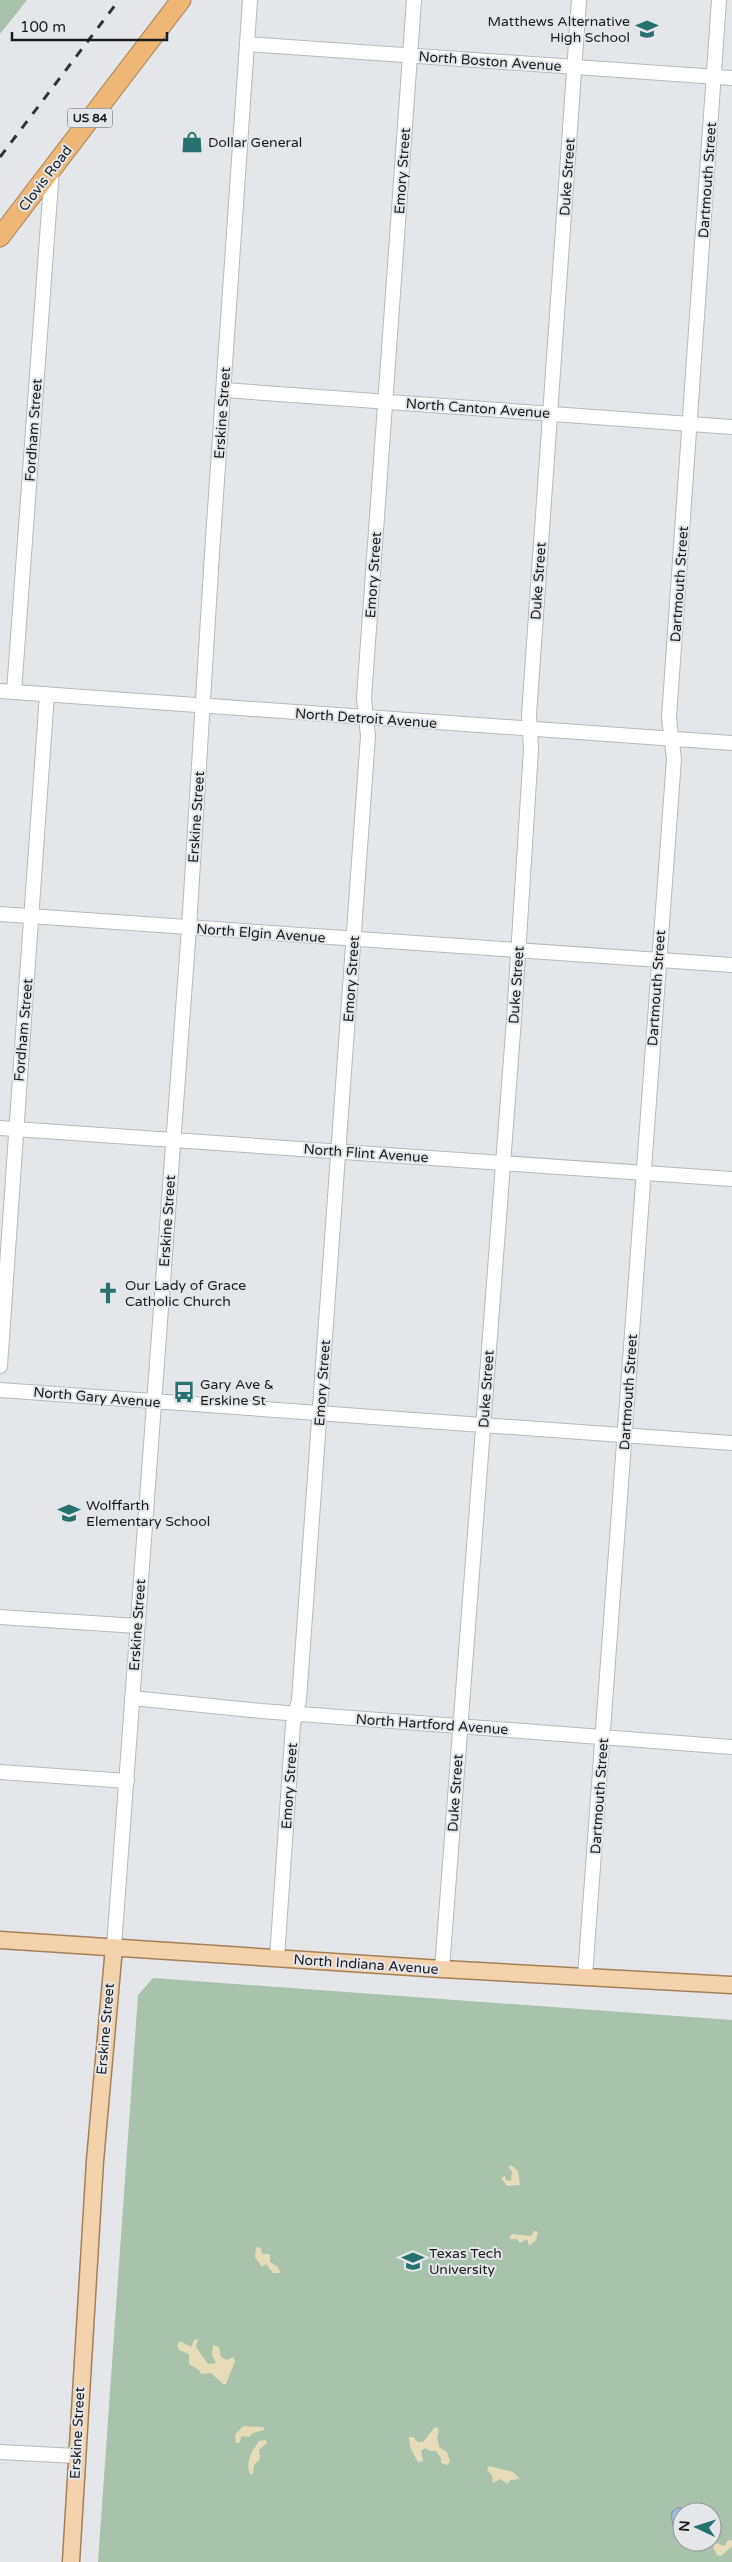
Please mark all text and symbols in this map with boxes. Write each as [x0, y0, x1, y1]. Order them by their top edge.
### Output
scale bar [12, 10, 168, 42]
place label: Matthews Alternative High School [488, 13, 630, 46]
school or university icon: Matthews Alternative High School [634, 16, 660, 42]
text: 100 m [20, 18, 66, 36]
street label: North Boston Avenue [418, 48, 562, 75]
road number: US 84 [68, 109, 112, 128]
street label: Dartmouth Street [695, 121, 720, 239]
street label: Emory Street [391, 127, 414, 215]
shop icon: Dollar General [179, 129, 205, 155]
place label: Dollar General [208, 134, 302, 151]
street label: Duke Street [556, 137, 579, 217]
street label: Clovis Road [15, 142, 76, 215]
street label: Erskine Street [211, 366, 234, 460]
street label: Fordham Street [21, 377, 46, 482]
street label: North Canton Avenue [405, 395, 551, 422]
street label: Dartmouth Street [667, 525, 692, 643]
street label: Emory Street [362, 531, 385, 619]
street label: Duke Street [527, 541, 550, 621]
street label: North Detroit Avenue [294, 705, 438, 732]
street label: Erskine Street [185, 770, 208, 864]
street label: North Elgin Avenue [196, 921, 326, 946]
street label: Dartmouth Street [644, 929, 669, 1047]
street label: Emory Street [340, 935, 363, 1023]
street label: Duke Street [505, 945, 528, 1025]
street label: Fordham Street [11, 977, 37, 1082]
street label: North Flint Avenue [303, 1141, 429, 1166]
street label: Erskine Street [156, 1174, 179, 1268]
place label: Our Lady of Grace Catholic Church [125, 1277, 246, 1310]
church icon: Our Lady of Grace Catholic Church [95, 1280, 121, 1306]
street label: Dartmouth Street [616, 1333, 641, 1451]
street label: Emory Street [311, 1339, 334, 1427]
street label: Duke Street [475, 1349, 498, 1429]
place label: Gary Ave & Erskine St [200, 1376, 274, 1409]
bus stop icon: Gary Ave & Erskine St [171, 1379, 197, 1405]
street label: North Gary Avenue [33, 1383, 161, 1412]
place label: Wolffarth Elementary School [86, 1497, 210, 1530]
school or university icon: Wolffarth Elementary School [56, 1500, 82, 1526]
street label: Erskine Street [126, 1578, 149, 1672]
street label: North Hartford Avenue [355, 1711, 509, 1738]
street label: Dartmouth Street [587, 1737, 612, 1855]
street label: Emory Street [278, 1742, 301, 1830]
street label: Duke Street [444, 1753, 467, 1833]
street label: North Indiana Avenue [293, 1951, 439, 1978]
street label: Erskine Street [93, 1982, 118, 2076]
place label: Texas Tech University [429, 2245, 502, 2278]
school or university icon: Texas Tech University [400, 2248, 426, 2274]
street label: Erskine Street [67, 2386, 88, 2479]
north arrow [672, 2502, 722, 2552]
text: N [676, 2520, 693, 2532]

